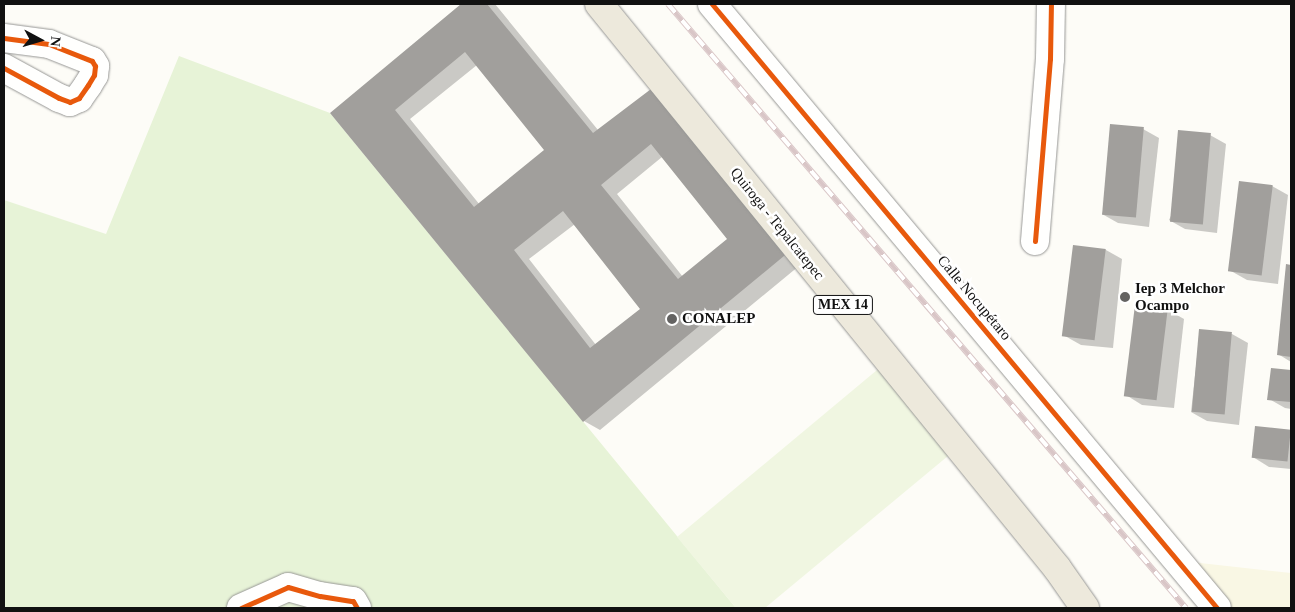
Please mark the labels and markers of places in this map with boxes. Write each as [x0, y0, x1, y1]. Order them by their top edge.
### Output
place label: Iep 3 Melchor Ocampo [1135, 279, 1225, 314]
marker: Iep 3 Melchor Ocampo [1119, 291, 1131, 303]
place label: CONALEP [682, 310, 755, 328]
marker: CONALEP [666, 313, 678, 325]

